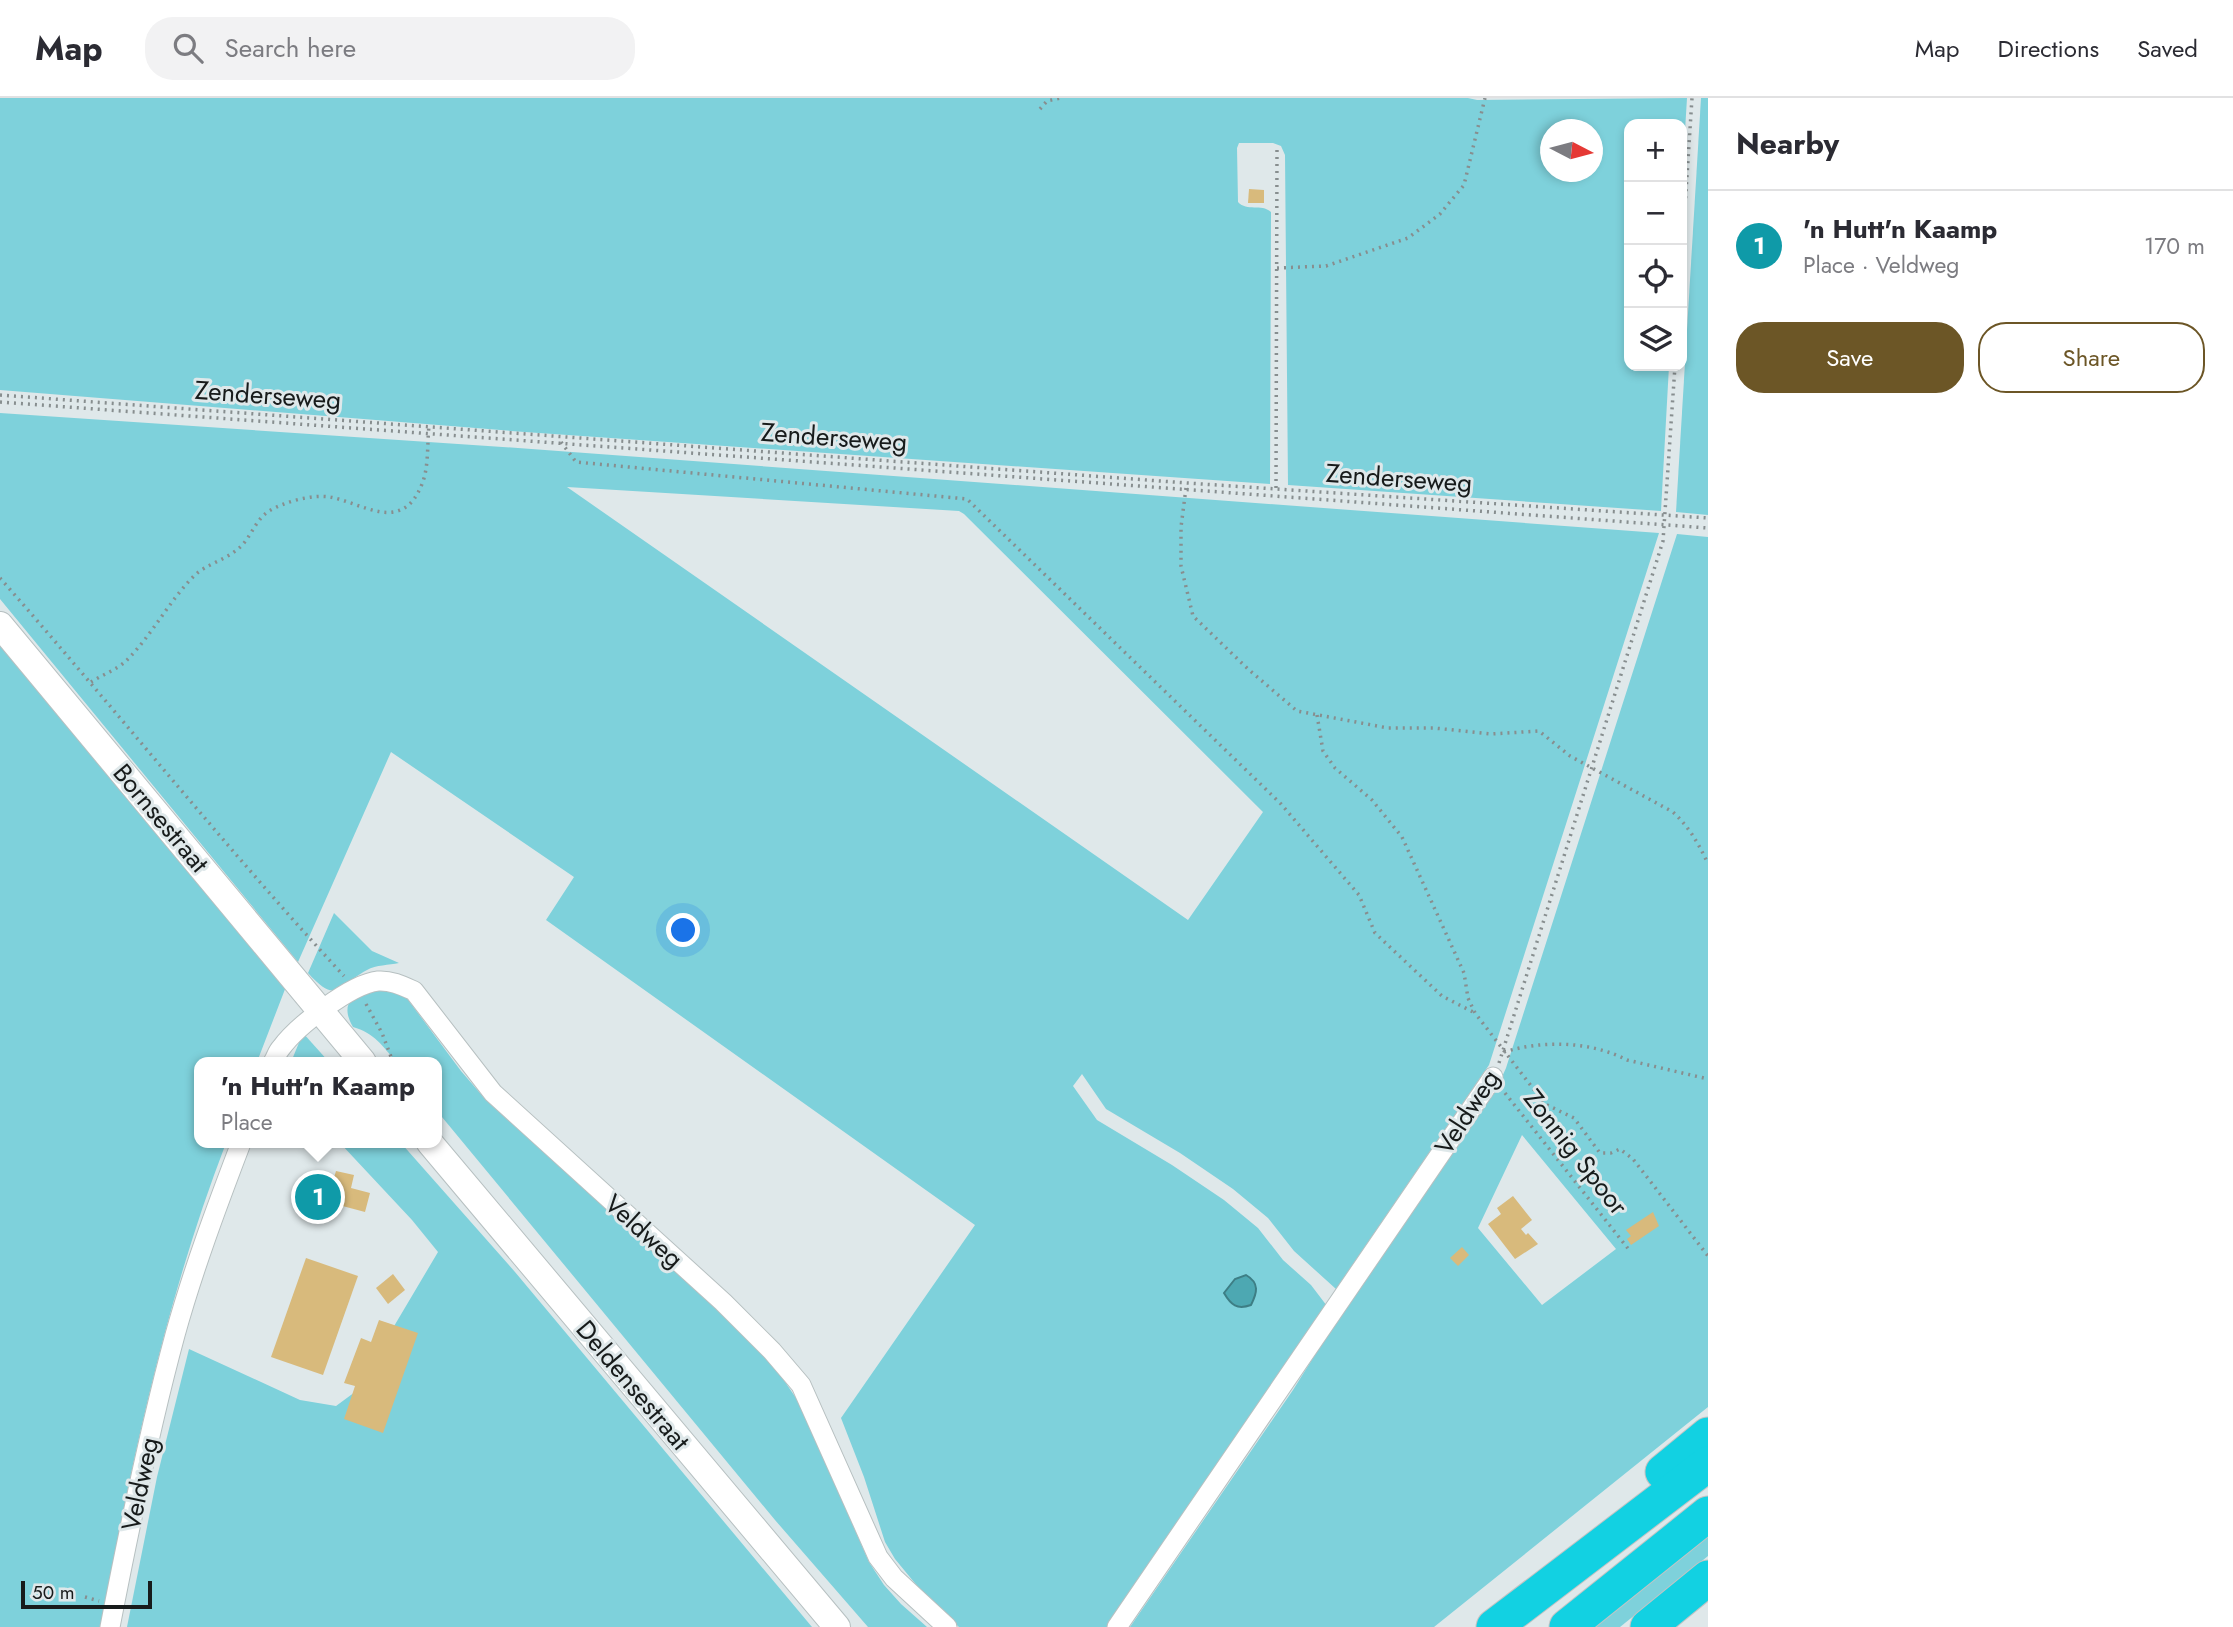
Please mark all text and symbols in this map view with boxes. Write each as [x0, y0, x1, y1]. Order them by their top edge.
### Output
search box [145, 17, 635, 80]
text: Map [35, 25, 103, 72]
icon: search [169, 29, 207, 67]
text: Search here [225, 29, 356, 67]
text: Map [1915, 31, 1960, 66]
text: Directions [1998, 31, 2099, 66]
text: Saved [2137, 31, 2198, 66]
north arrow [1540, 119, 1603, 182]
map controls [1624, 119, 1687, 371]
button: + [1624, 119, 1687, 182]
text: Nearby [1736, 122, 1839, 165]
button: − [1624, 182, 1687, 245]
text: 'n Hutt'n Kaamp [1803, 210, 1997, 248]
text: 1 [1753, 229, 1765, 263]
text: 170 m [2144, 229, 2205, 263]
button: locate [1624, 245, 1687, 308]
text: Place · Veldweg [1803, 248, 1959, 282]
button: layers [1624, 308, 1687, 371]
button: Save [1736, 322, 1964, 393]
button: Share [1978, 322, 2205, 393]
street label: Zenderseweg [194, 371, 342, 419]
street label: Zenderseweg [760, 413, 908, 461]
street label: Zenderseweg [1325, 454, 1473, 502]
street label: Bornsestraat [104, 755, 218, 881]
your location [666, 913, 700, 947]
popup [194, 1057, 442, 1148]
street label: Veldweg [1425, 1062, 1509, 1162]
text: 'n Hutt'n Kaamp [221, 1067, 415, 1105]
street label: Zonnig Spoor [1515, 1081, 1637, 1223]
text: Place [221, 1105, 273, 1139]
pin: 1 [295, 1171, 341, 1223]
street label: Veldweg [596, 1185, 692, 1277]
street label: Deldensestraat [567, 1312, 699, 1459]
street label: Veldweg [112, 1434, 168, 1534]
scale bar [21, 1578, 152, 1610]
text: 50 m [32, 1579, 75, 1606]

